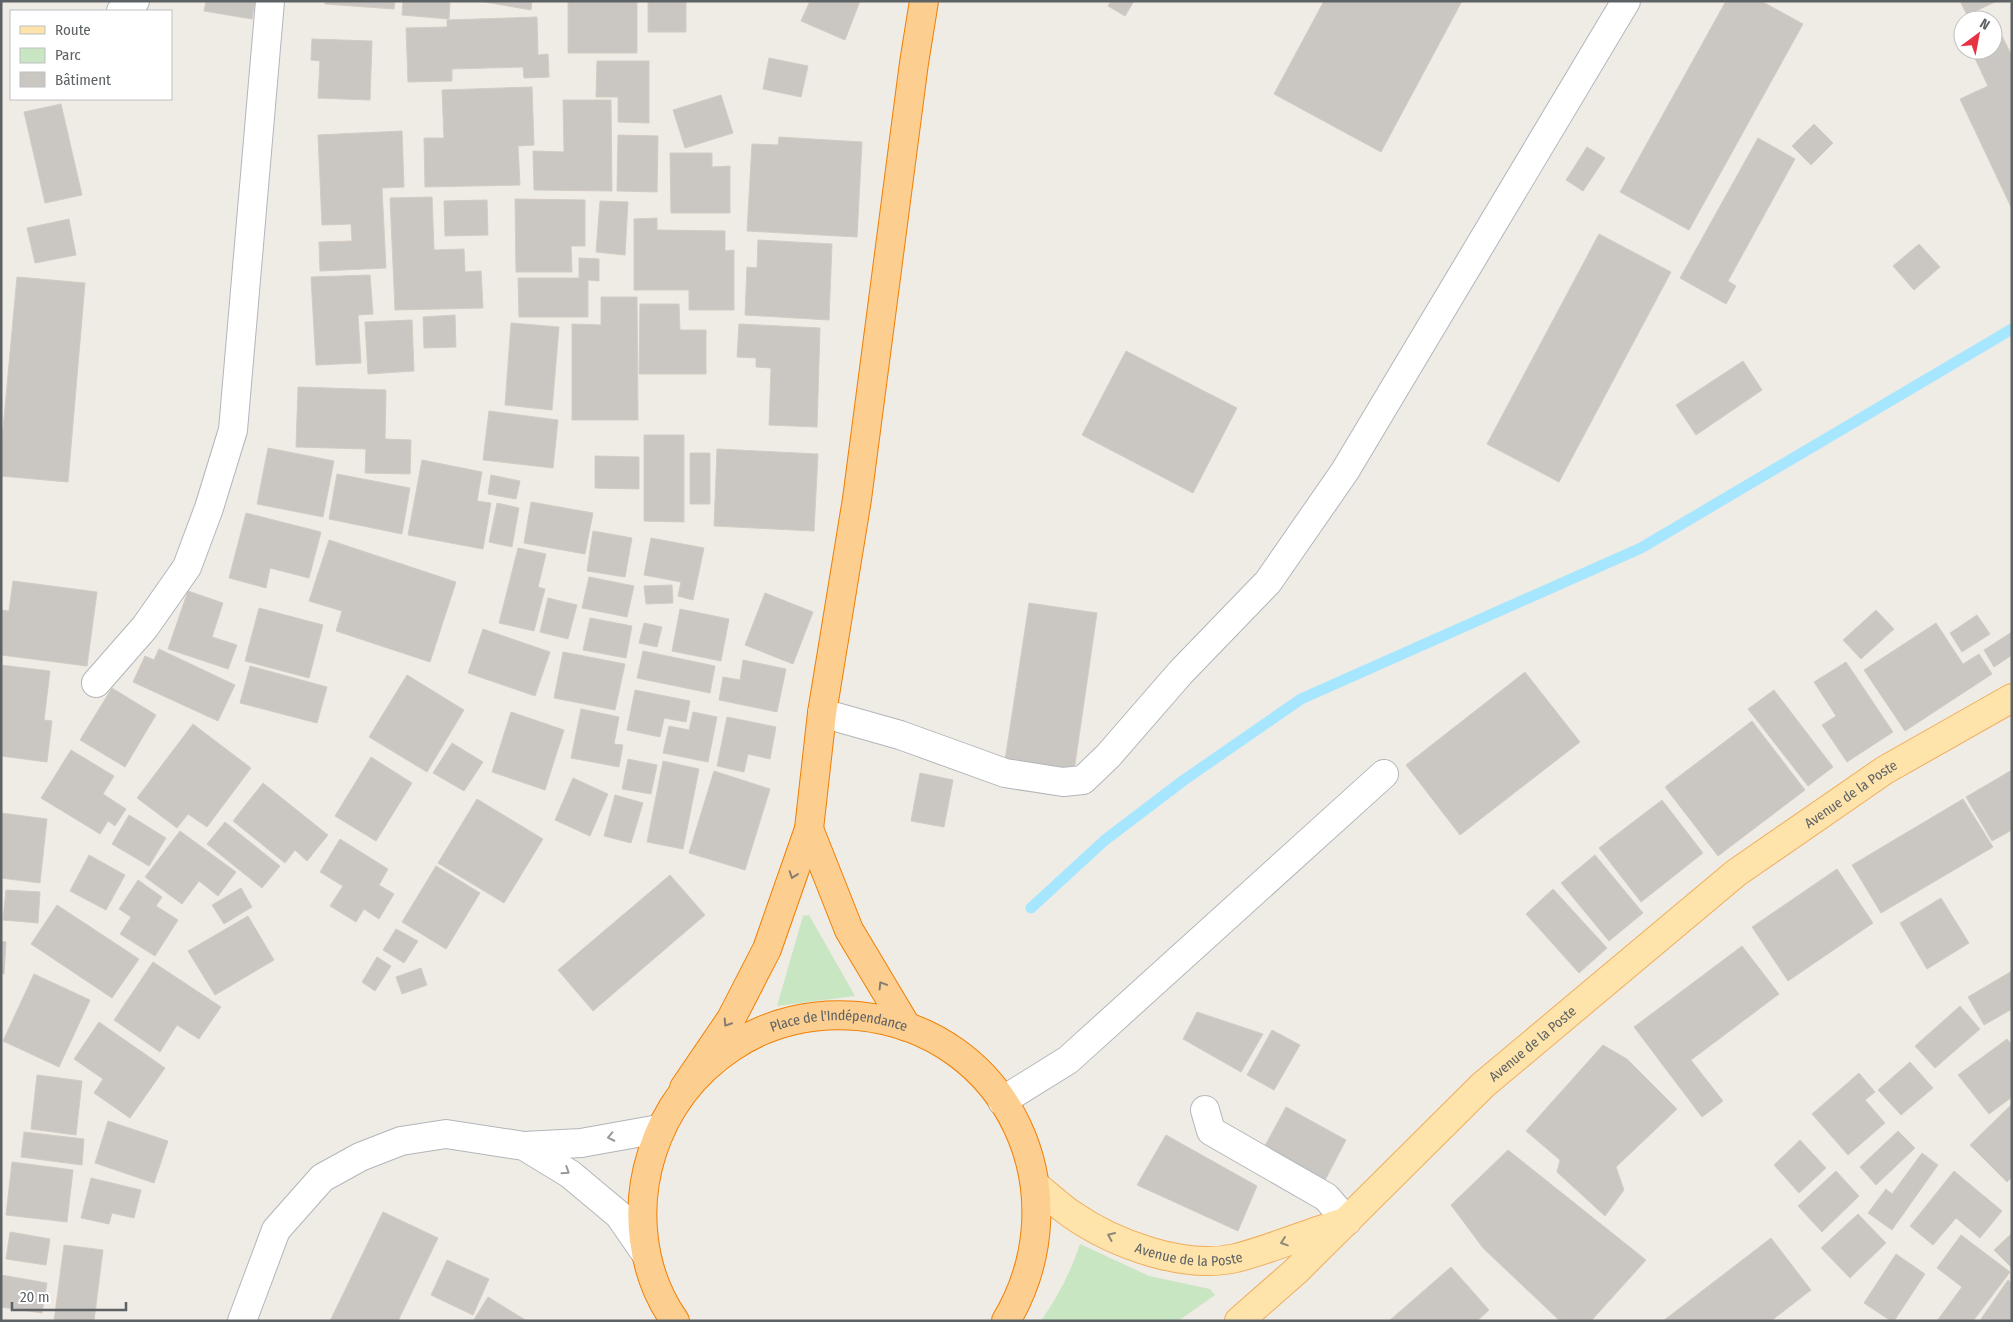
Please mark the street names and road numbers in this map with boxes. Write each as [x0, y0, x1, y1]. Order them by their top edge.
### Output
street label: Avenue de la Poste [1801, 756, 1900, 832]
street label: Avenue de la Poste [1485, 1002, 1579, 1085]
street label: Place de l'Indépendance [768, 1007, 910, 1035]
street label: Avenue de la Poste [1133, 1239, 1244, 1270]

